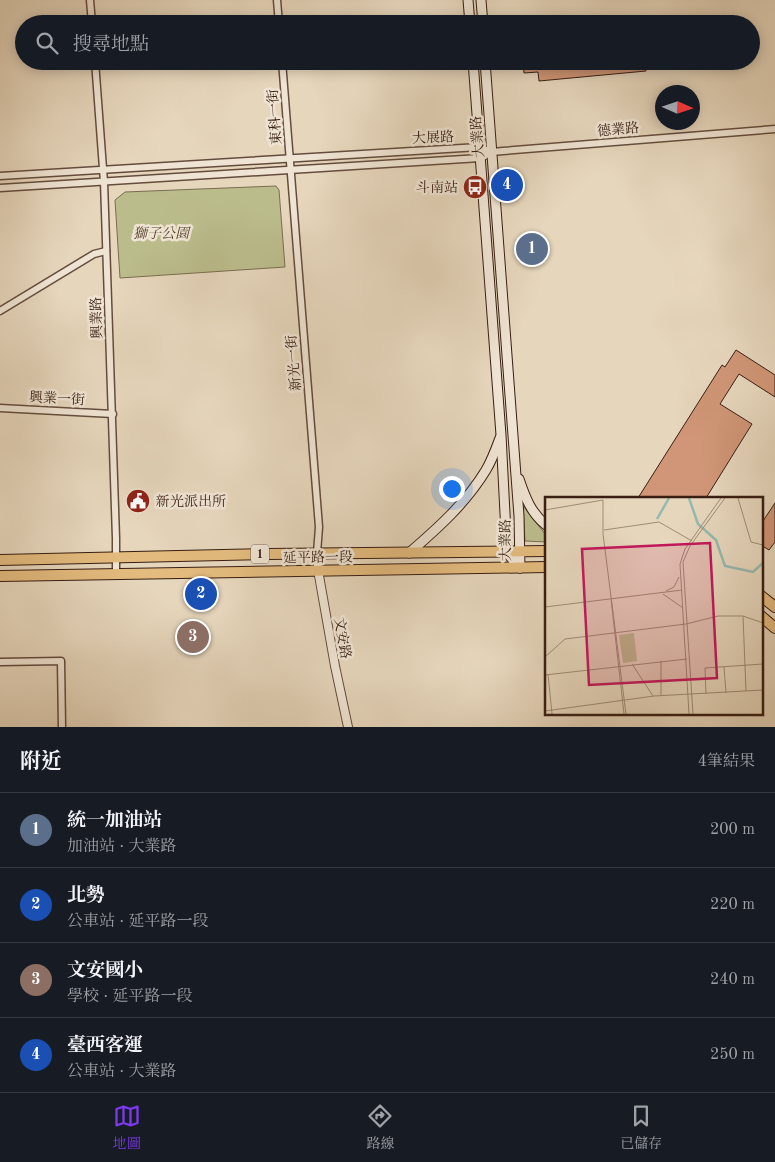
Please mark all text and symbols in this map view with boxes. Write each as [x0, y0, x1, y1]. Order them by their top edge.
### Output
search box [15, 15, 760, 70]
icon: search [33, 29, 61, 57]
text: 搜尋地點 [73, 36, 149, 55]
north arrow [655, 85, 700, 130]
street label: 東科一街 [265, 89, 284, 145]
street label: 大業路 [468, 115, 487, 159]
street label: 德業路 [596, 120, 640, 139]
street label: 大展路 [412, 129, 454, 146]
pin: 4 [491, 166, 523, 204]
bus stop icon: 斗南站 [462, 174, 488, 200]
place label: 斗南站 [416, 180, 458, 195]
park label: 獅子公園 [133, 226, 191, 241]
pin: 1 [516, 230, 548, 268]
street label: 興業路 [88, 297, 105, 339]
street label: 新光一街 [284, 334, 303, 392]
street label: 興業一街 [29, 390, 85, 407]
your location [439, 476, 465, 502]
public building icon: 新光派出所 [125, 488, 151, 514]
place label: 新光派出所 [156, 494, 226, 509]
inset map [545, 497, 762, 714]
street label: 大業路 [498, 519, 513, 561]
road number: 1 [251, 544, 269, 564]
street label: 延平路一段 [283, 549, 353, 566]
pin: 2 [185, 575, 217, 613]
street label: 文安路 [331, 616, 354, 660]
pin: 3 [177, 618, 209, 656]
text: 附近 [20, 752, 62, 773]
text: 4筆結果 [698, 754, 755, 770]
text: 統一加油站 [67, 812, 162, 831]
text: 1 [31, 822, 41, 838]
text: 200 m [710, 822, 755, 838]
text: 加油站 · 大業路 [67, 839, 176, 855]
text: 北勢 [67, 887, 105, 906]
text: 2 [31, 897, 41, 913]
text: 220 m [710, 897, 755, 913]
text: 公車站 · 延平路一段 [67, 914, 208, 930]
text: 文安國小 [67, 962, 143, 981]
text: 3 [31, 972, 41, 988]
text: 240 m [710, 972, 755, 988]
text: 學校 · 延平路一段 [67, 989, 192, 1005]
text: 臺西客運 [67, 1037, 143, 1056]
text: 4 [31, 1047, 41, 1063]
text: 250 m [710, 1047, 755, 1063]
text: 公車站 · 大業路 [67, 1064, 176, 1080]
tab: 地圖 [113, 1102, 141, 1153]
tab: 路線 [366, 1102, 394, 1153]
tab: 已儲存 [620, 1102, 662, 1153]

